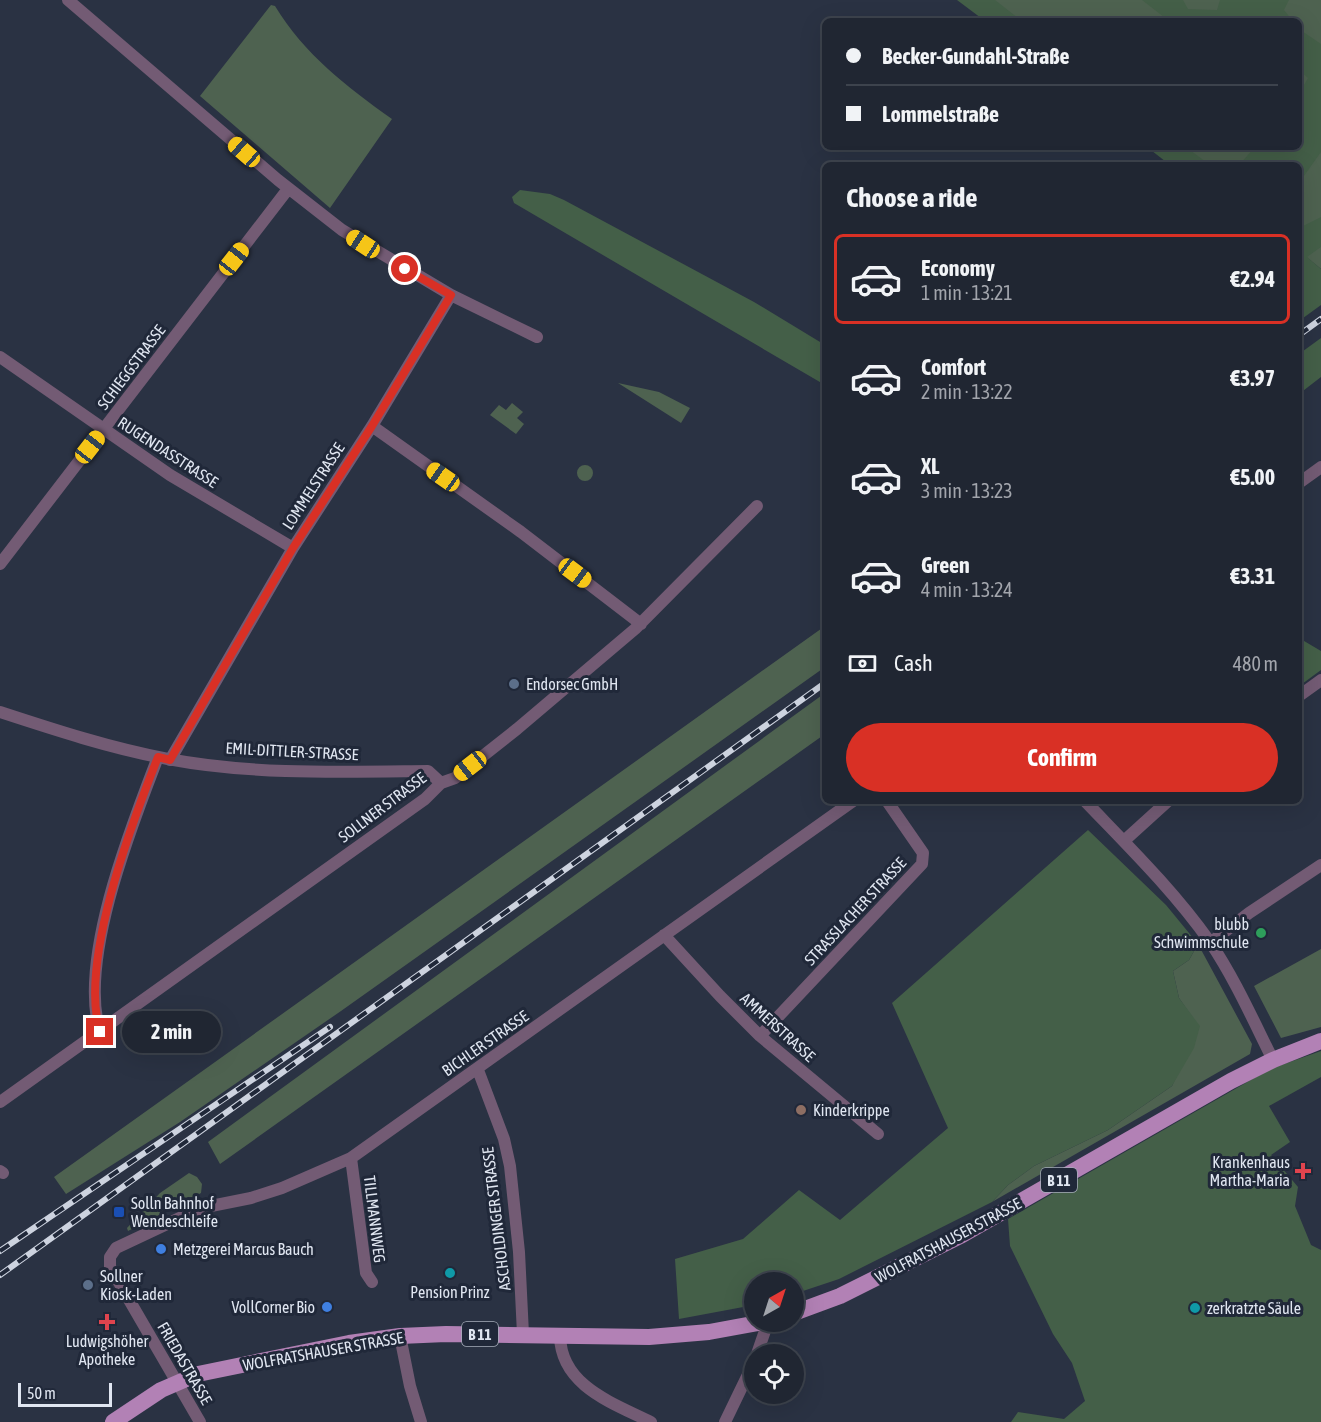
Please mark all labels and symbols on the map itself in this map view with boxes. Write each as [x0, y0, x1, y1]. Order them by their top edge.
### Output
car [225, 133, 263, 171]
car [343, 227, 383, 261]
car [216, 239, 252, 279]
route start [391, 255, 418, 282]
street label: SCHIEGGSTRASSE [93, 321, 169, 413]
street label: RUGENDASSTRASSE [115, 413, 222, 491]
car [72, 427, 108, 467]
street label: LOMMELSTRASSE [278, 439, 348, 533]
car [423, 459, 463, 495]
car [555, 555, 595, 591]
place label: Endorsec GmbH [526, 675, 618, 693]
marker: Endorsec GmbH [507, 677, 521, 691]
street label: EMIL-DITTLER-STRASSE [225, 739, 359, 763]
car [450, 748, 490, 784]
street label: SOLLNER STRASSE [335, 768, 429, 846]
street label: STRASSLACHER STRASSE [801, 853, 910, 968]
place label: blubb Schwimmschule [1154, 915, 1249, 951]
marker: blubb Schwimmschule [1254, 926, 1268, 940]
street label: AMMERSTRASSE [737, 989, 819, 1065]
street label: BICHLER STRASSE [438, 1006, 532, 1079]
callout: 2 min [121, 1011, 220, 1053]
route end [86, 1018, 113, 1045]
place label: Kinderkrippe [813, 1101, 890, 1120]
marker: Kinderkrippe [794, 1103, 808, 1117]
street label: ASCHOLDINGER STRASSE [478, 1146, 514, 1292]
place label: Krankenhaus Martha-Maria [1209, 1153, 1290, 1189]
marker: Krankenhaus Martha-Maria [1294, 1162, 1312, 1180]
road number: B 11 [1041, 1168, 1077, 1192]
street label: TILLMANNWEG [361, 1174, 389, 1264]
place label: Solln Bahnhof Wendeschleife [131, 1194, 218, 1230]
street label: WOLFRATSHAUSER STRASSE [872, 1194, 1024, 1286]
marker: Solln Bahnhof Wendeschleife [112, 1205, 126, 1219]
place label: Metzgerei Marcus Bauch [173, 1240, 314, 1259]
marker: Metzgerei Marcus Bauch [154, 1242, 168, 1256]
marker: Pension Prinz [443, 1266, 457, 1280]
place label: Sollner Kiosk-Laden [100, 1267, 172, 1303]
north arrow [744, 1272, 804, 1332]
marker: Sollner Kiosk-Laden [81, 1278, 95, 1292]
place label: Pension Prinz [410, 1283, 490, 1301]
place label: VollCorner Bio [231, 1298, 315, 1316]
place label: zerkratzte Säule [1207, 1299, 1301, 1317]
marker: VollCorner Bio [320, 1300, 334, 1314]
marker: zerkratzte Säule [1188, 1301, 1202, 1315]
marker: Ludwigshöher Apotheke [100, 1315, 114, 1329]
street label: FRIEDASTRASSE [154, 1319, 216, 1407]
road number: B 11 [462, 1322, 498, 1346]
street label: WOLFRATSHAUSER STRASSE [241, 1328, 405, 1374]
place label: Ludwigshöher Apotheke [66, 1332, 148, 1369]
scale bar [18, 1380, 112, 1408]

